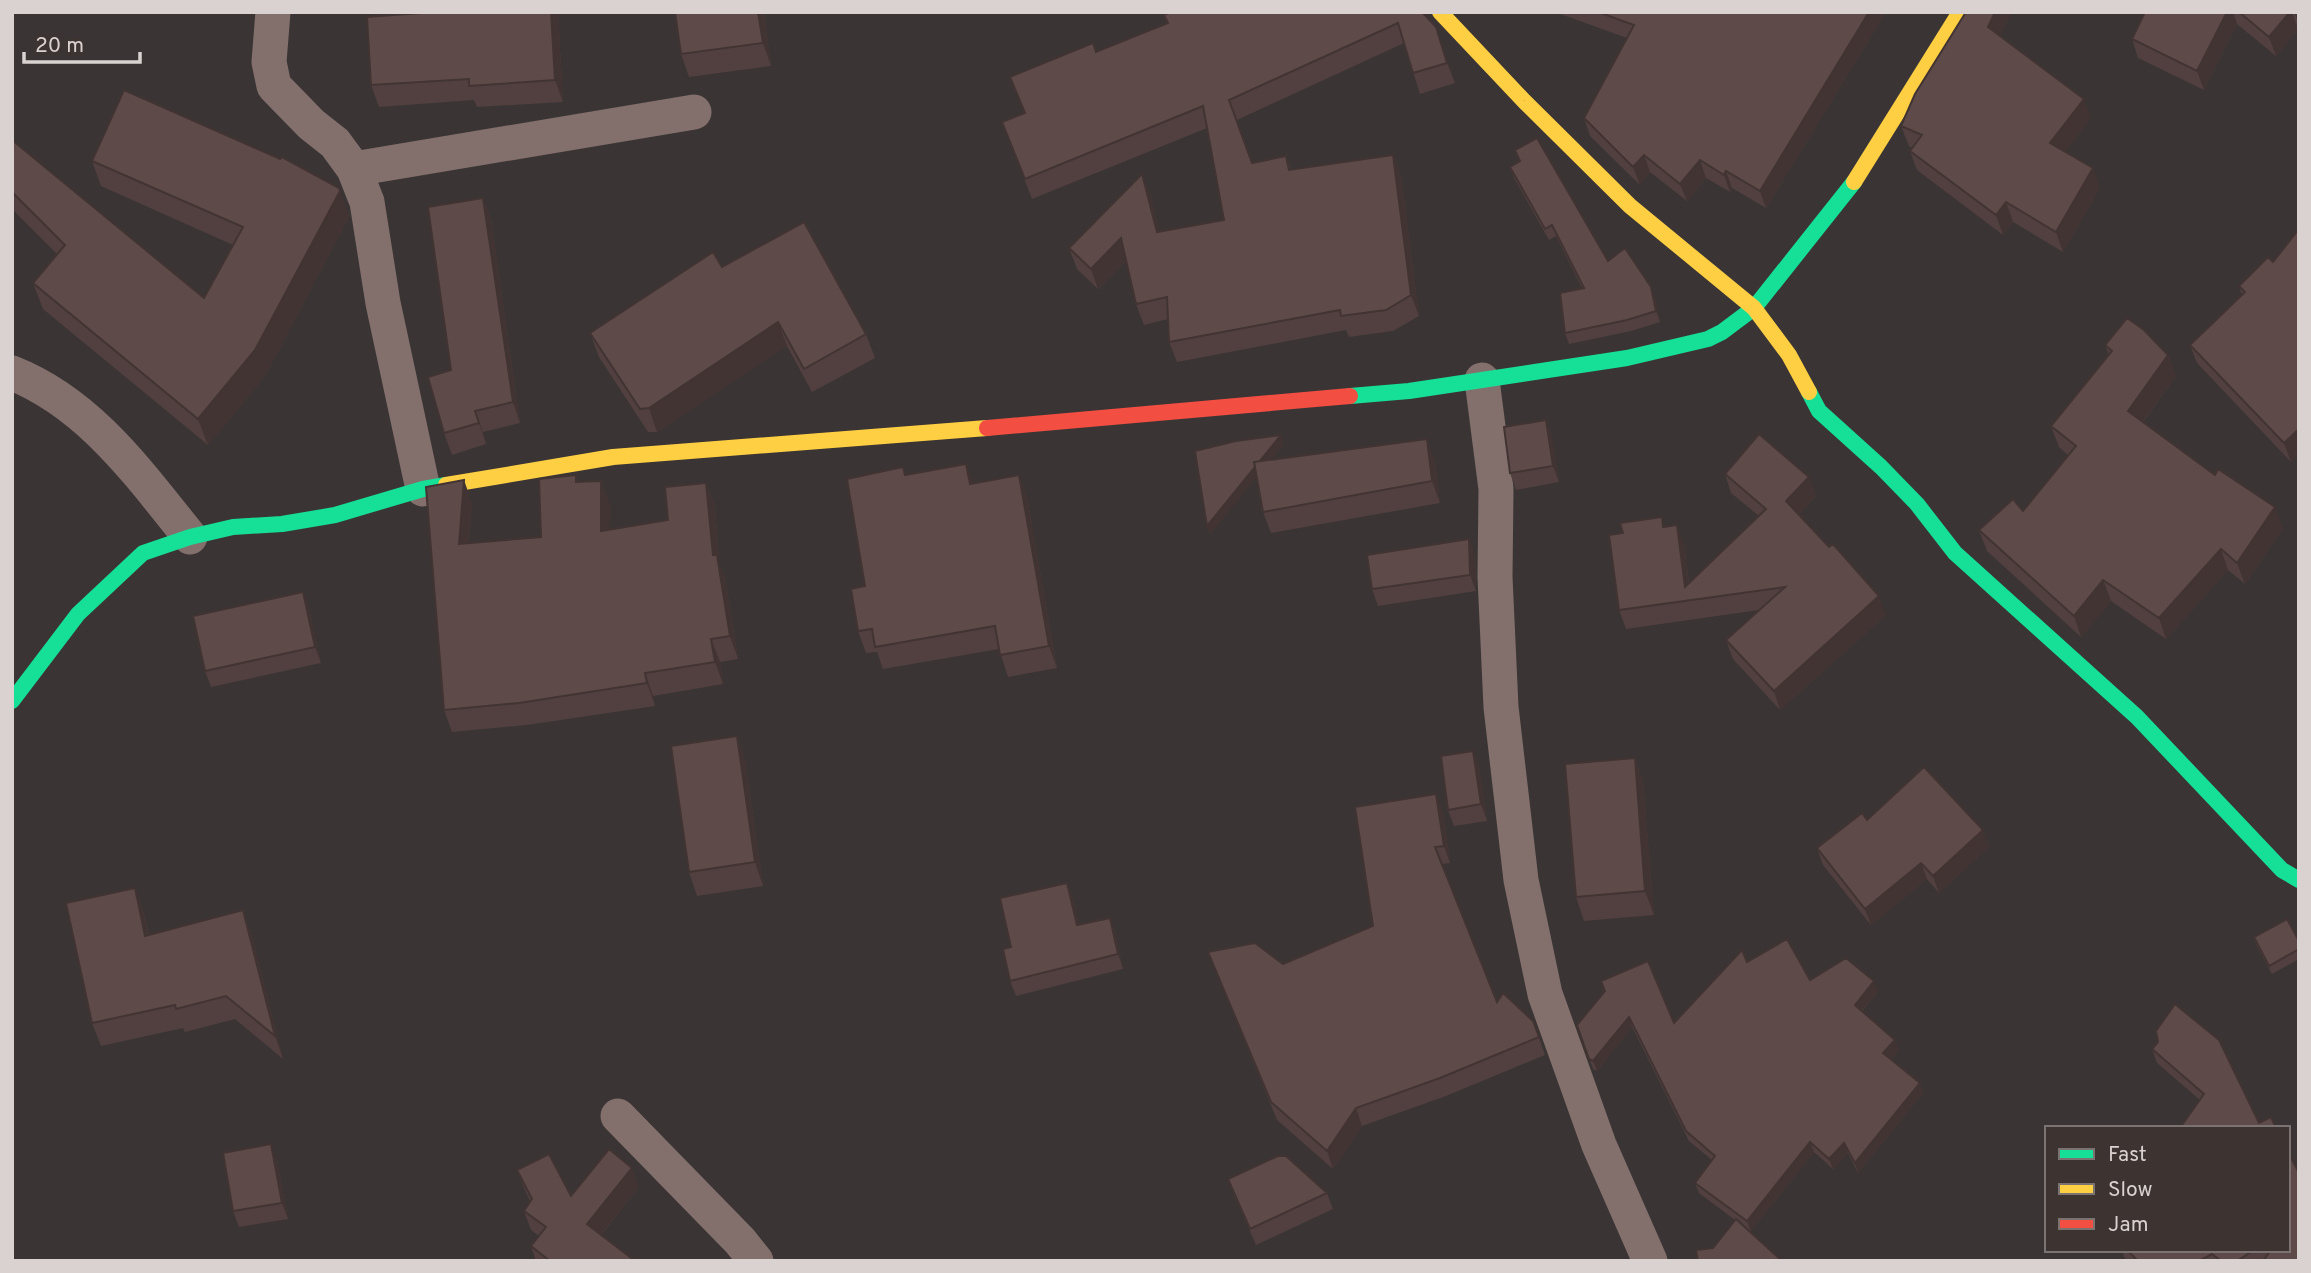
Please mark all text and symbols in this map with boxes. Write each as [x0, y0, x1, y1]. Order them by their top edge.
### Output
scale bar [24, 21, 140, 65]
text: 20 m [35, 33, 84, 60]
legend [2045, 1126, 2290, 1252]
text: Fast [2108, 1142, 2147, 1169]
text: Slow [2108, 1177, 2153, 1204]
text: Jam [2108, 1212, 2149, 1239]

